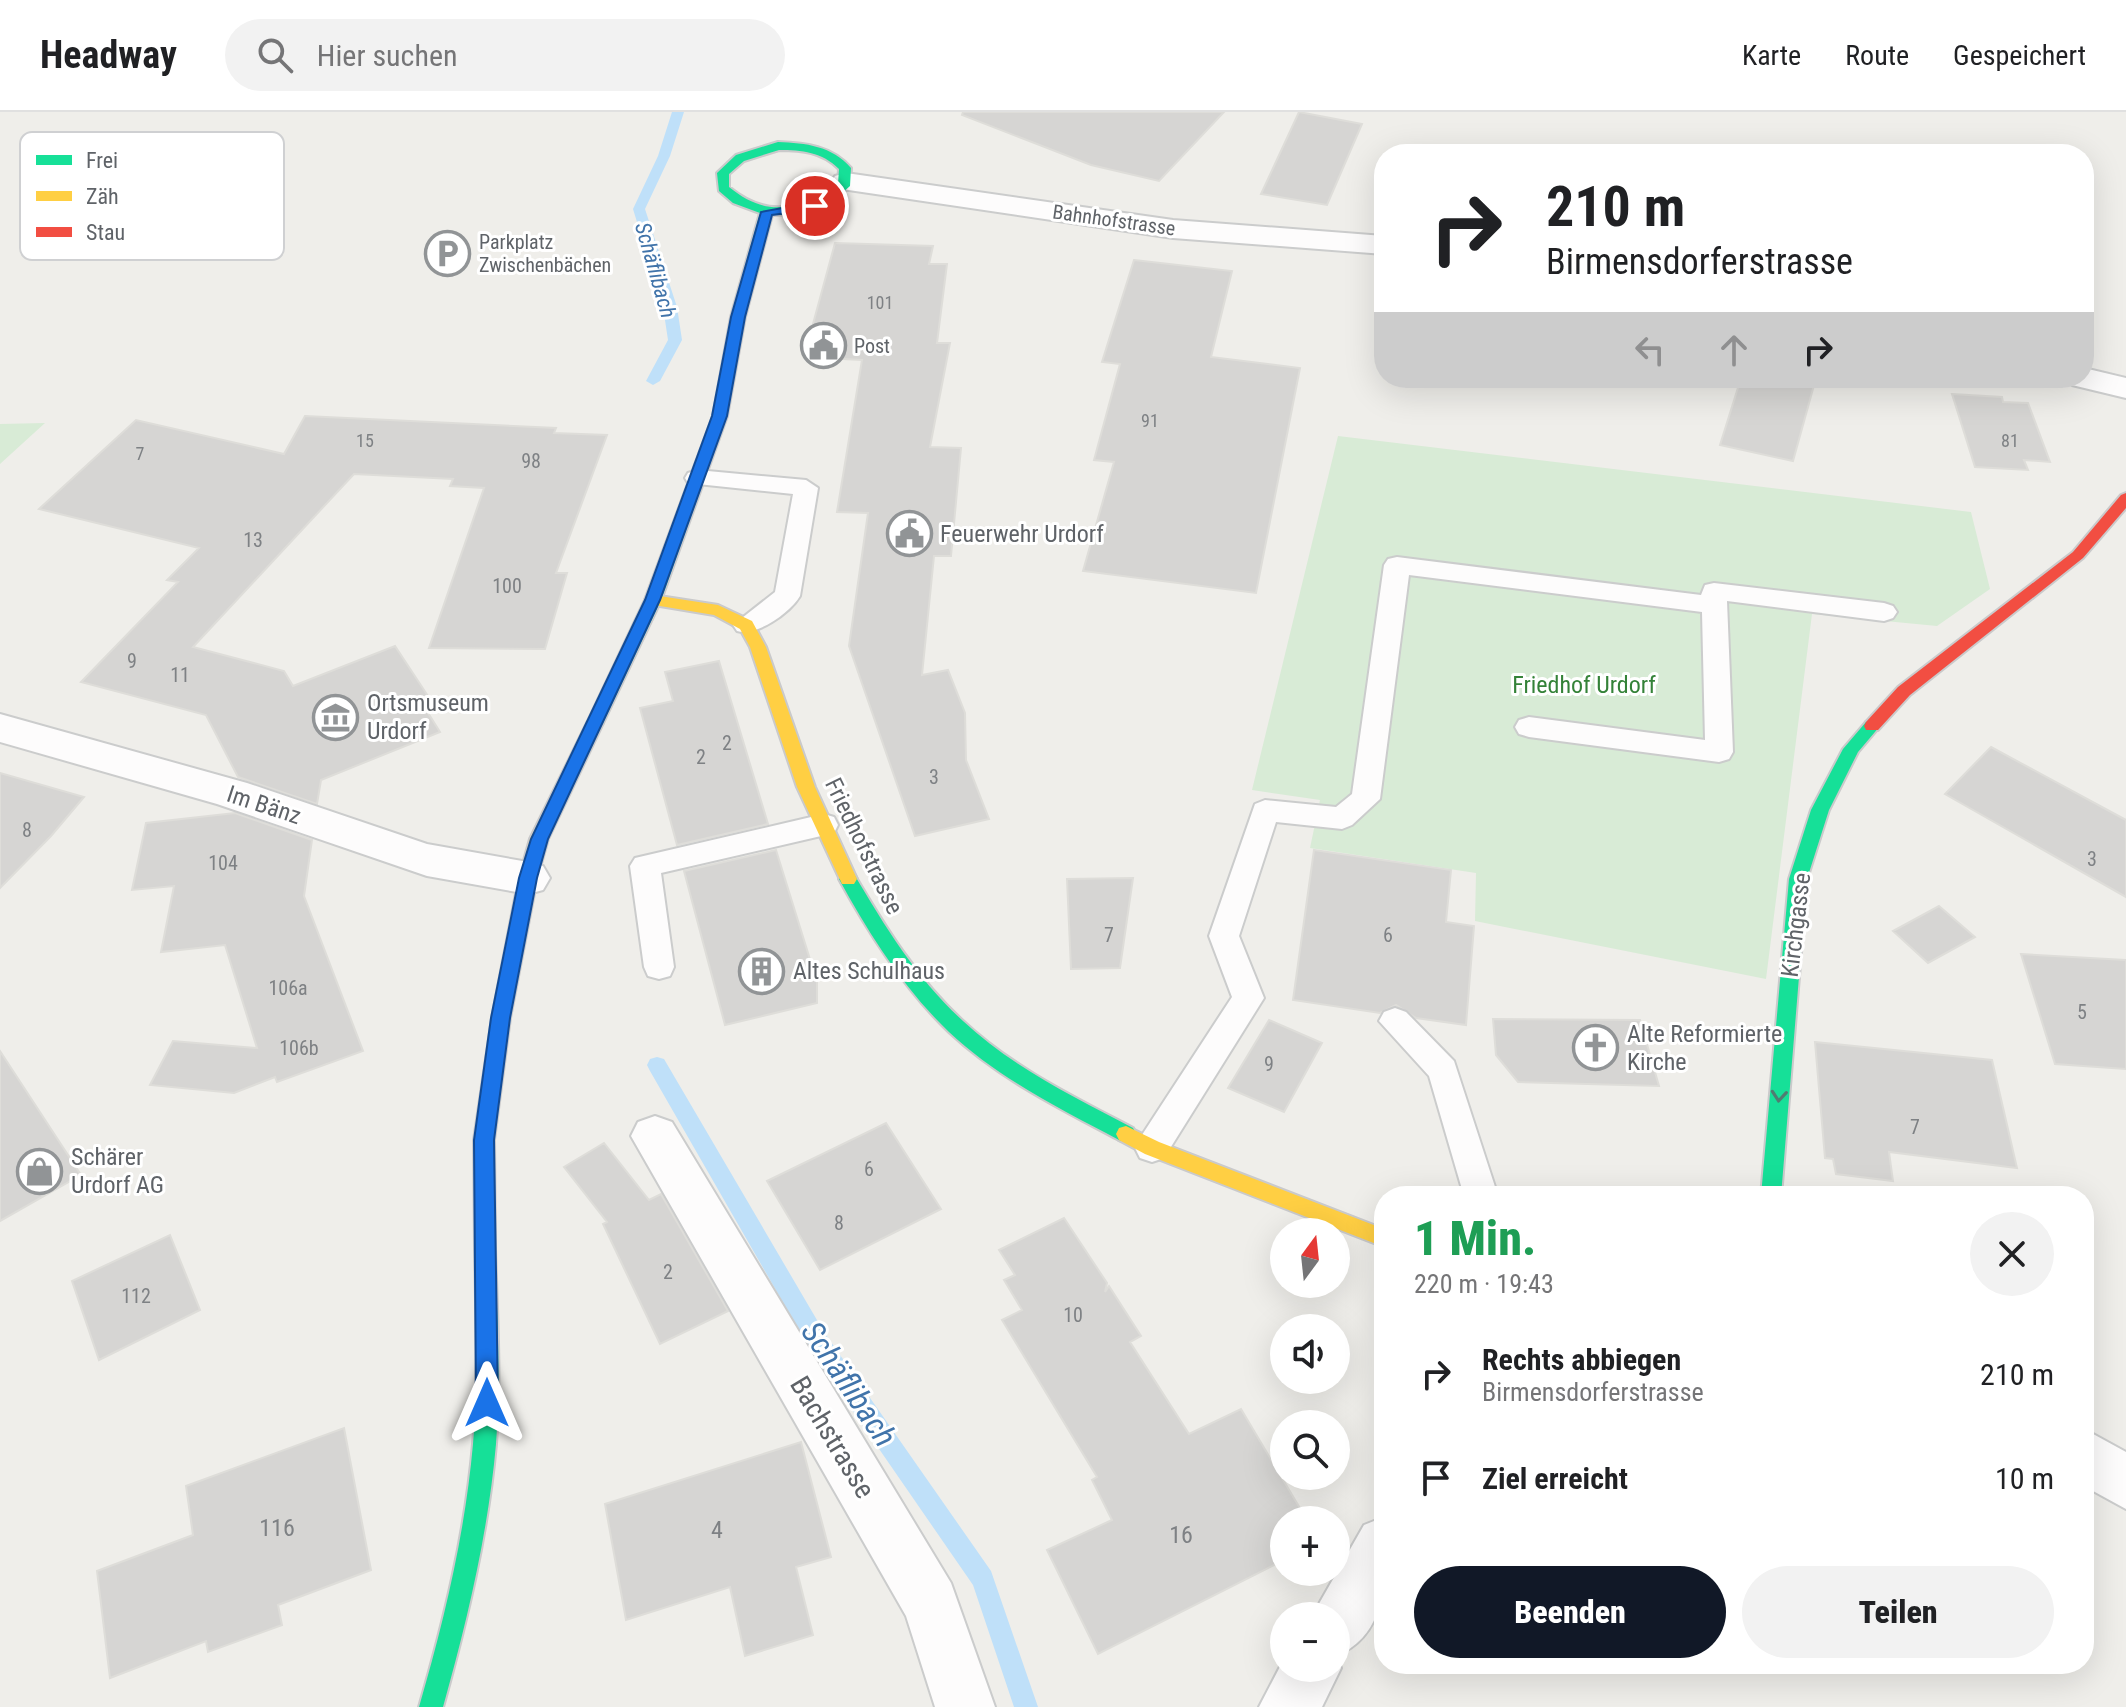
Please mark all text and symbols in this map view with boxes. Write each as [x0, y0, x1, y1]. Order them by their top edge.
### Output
search box [225, 19, 785, 91]
text: Headway [40, 33, 177, 77]
icon: search [253, 33, 297, 77]
text: Hier suchen [317, 38, 458, 73]
text: Karte [1742, 39, 1801, 72]
text: Route [1845, 39, 1909, 72]
text: Gespeichert [1953, 39, 2086, 72]
legend [20, 132, 284, 260]
text: Frei [86, 148, 118, 173]
pin [781, 172, 849, 240]
text: 210 m [1546, 174, 1685, 240]
icon: right [1414, 176, 1518, 280]
text: Zäh [86, 184, 119, 209]
icon: arrive [793, 184, 837, 228]
street label: Bahnhofstrasse [1051, 200, 1177, 240]
text: Stau [86, 220, 125, 245]
water label: Schäflibach [630, 220, 681, 321]
parking icon: Parkplatz Zwischenbächen [424, 230, 472, 278]
place label: Parkplatz Zwischenbächen [479, 230, 611, 277]
text: Birmensdorferstrasse [1546, 241, 1853, 283]
house number: 101 [867, 292, 893, 313]
public building icon: Post [799, 322, 847, 370]
icon: left [1628, 328, 1672, 372]
icon: ahead [1712, 328, 1756, 372]
icon: right [1796, 328, 1840, 372]
place label: Post [854, 334, 890, 358]
house number: 91 [1141, 410, 1159, 431]
house number: 15 [356, 430, 374, 451]
house number: 81 [2001, 430, 2019, 451]
house number: 7 [136, 443, 145, 464]
house number: 98 [521, 449, 541, 473]
public building icon: Feuerwehr Urdorf [885, 510, 933, 558]
place label: Feuerwehr Urdorf [940, 520, 1104, 548]
house number: 13 [243, 528, 263, 552]
house number: 100 [492, 574, 522, 598]
house number: 9 [127, 649, 137, 673]
house number: 11 [170, 663, 190, 687]
park label: Friedhof Urdorf [1512, 671, 1656, 699]
place label: Ortsmuseum Urdorf [367, 689, 489, 745]
museum icon: Ortsmuseum Urdorf [312, 693, 360, 741]
house number: 2 [722, 731, 732, 755]
house number: 2 [696, 745, 706, 769]
house number: 3 [929, 765, 939, 789]
street label: Friedhofstrasse [819, 773, 909, 919]
street label: Im Bänz [223, 780, 305, 830]
house number: 8 [22, 818, 32, 842]
house number: 3 [2087, 847, 2097, 871]
house number: 104 [208, 851, 238, 875]
street label: Kirchgasse [1776, 871, 1816, 979]
house number: 7 [1104, 923, 1114, 947]
house number: 6 [1383, 923, 1393, 947]
building icon: Altes Schulhaus [738, 947, 786, 995]
place label: Altes Schulhaus [793, 957, 945, 985]
house number: 106a [268, 976, 308, 1000]
house number: 5 [2077, 1000, 2087, 1024]
place label: Alte Reformierte Kirche [1627, 1020, 1782, 1076]
church icon: Alte Reformierte Kirche [1572, 1024, 1620, 1072]
house number: 106b [279, 1036, 319, 1060]
house number: 9 [1264, 1052, 1274, 1076]
one-way arrow [1771, 1090, 1788, 1103]
house number: 7 [1910, 1115, 1920, 1139]
place label: Schärer Urdorf AG [71, 1143, 164, 1199]
shop icon: Schärer Urdorf AG [16, 1147, 64, 1195]
house number: 6 [864, 1157, 874, 1181]
text: 1 Min. [1414, 1210, 1536, 1267]
house number: 8 [834, 1211, 844, 1235]
button: close [1970, 1212, 2054, 1296]
north arrow [1270, 1218, 1350, 1298]
map controls [1270, 1218, 1350, 1682]
house number: 2 [663, 1260, 673, 1284]
text: 220 m · 19:43 [1414, 1269, 1554, 1299]
house number: 112 [121, 1284, 151, 1308]
house number: 10 [1063, 1303, 1083, 1327]
water label: Schäflibach [793, 1314, 905, 1454]
button: sound [1270, 1314, 1350, 1394]
text: Rechts abbiegen [1482, 1342, 1681, 1377]
icon: right [1414, 1352, 1458, 1396]
text: 210 m [1980, 1357, 2054, 1392]
position arrow [445, 1361, 529, 1445]
street label: Bachstrasse [783, 1370, 882, 1504]
text: Birmensdorferstrasse [1482, 1377, 1704, 1407]
button: search [1270, 1410, 1350, 1490]
icon: arrive [1414, 1456, 1458, 1500]
text: Ziel erreicht [1482, 1461, 1628, 1496]
text: 10 m [1995, 1461, 2054, 1496]
button: + [1270, 1506, 1350, 1586]
house number: 116 [259, 1514, 295, 1542]
house number: 4 [711, 1516, 723, 1544]
house number: 16 [1169, 1521, 1193, 1549]
button: Beenden [1414, 1566, 1726, 1658]
button: Teilen [1742, 1566, 2054, 1658]
button: − [1270, 1602, 1350, 1682]

